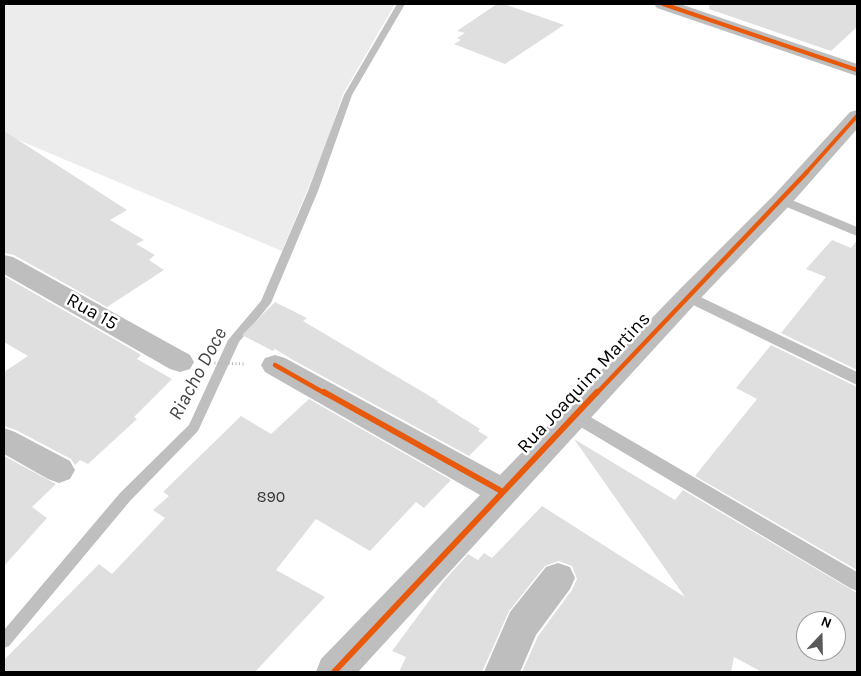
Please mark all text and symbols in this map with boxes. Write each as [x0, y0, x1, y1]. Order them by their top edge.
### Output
street label: Rua 15 [62, 289, 122, 335]
street label: Rua Joaquim Martins [513, 308, 655, 458]
water label: Riacho Doce [164, 324, 232, 424]
house number: 890 [257, 487, 285, 507]
north arrow [796, 611, 846, 661]
text: N [818, 613, 834, 632]

